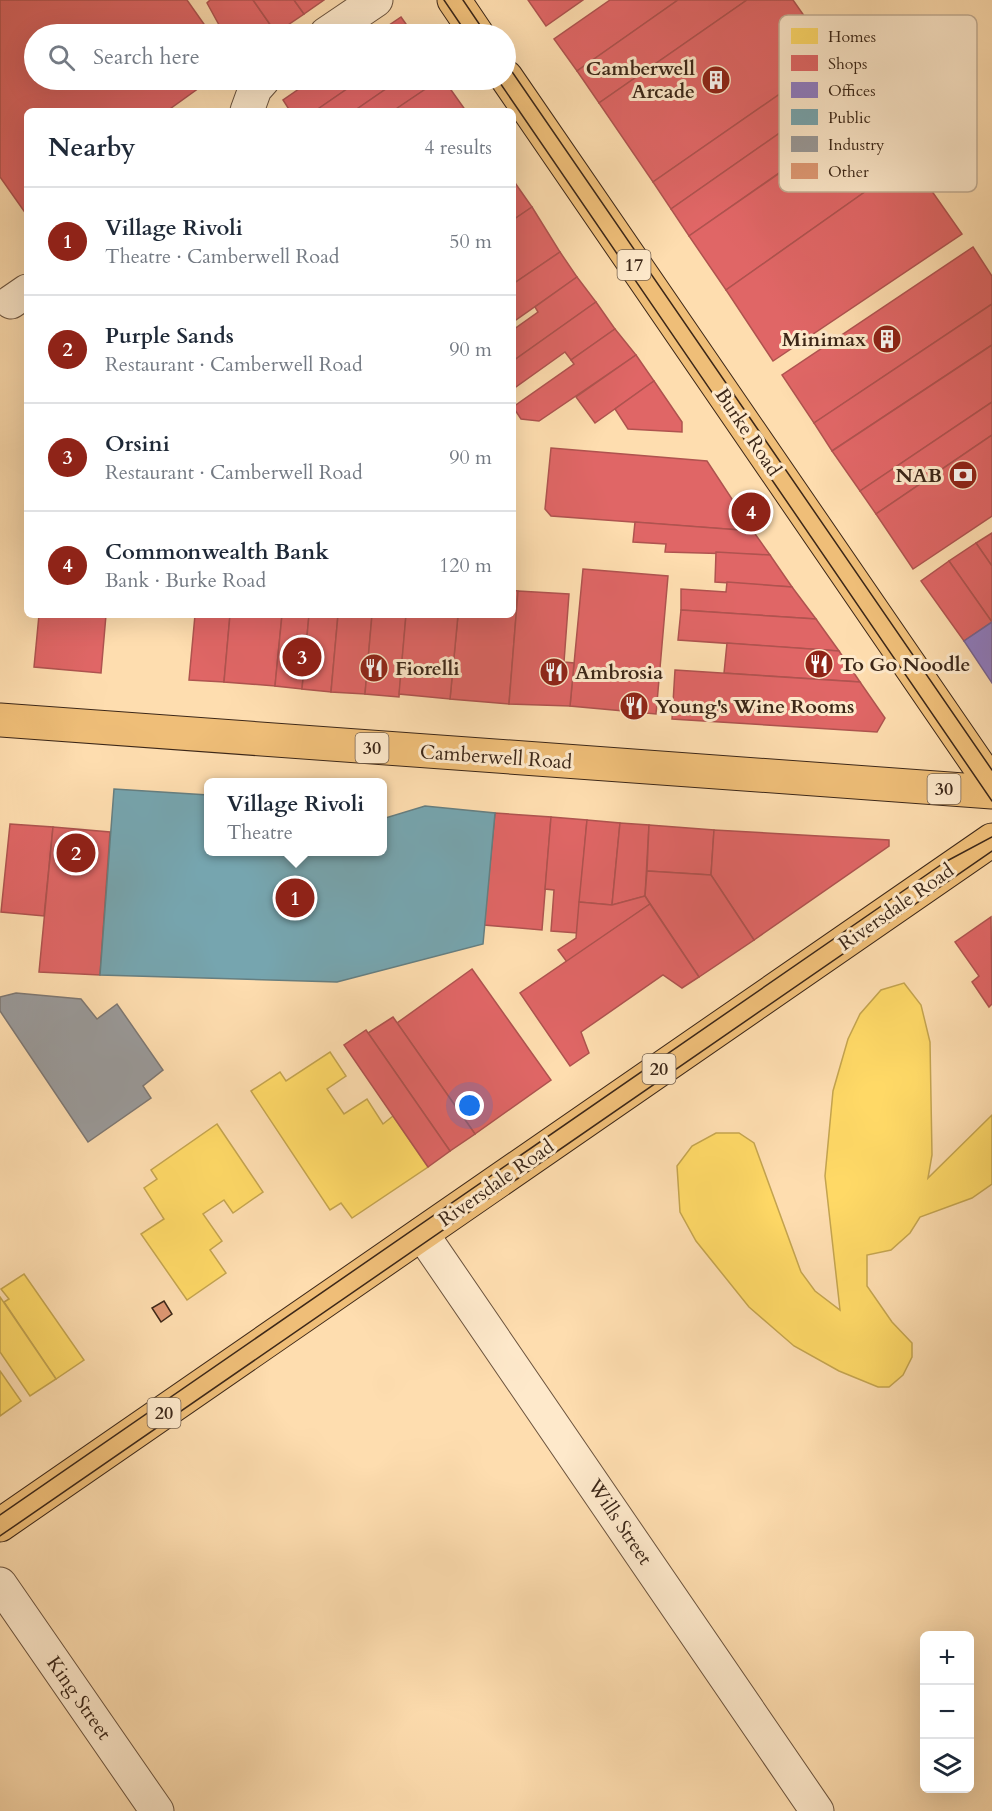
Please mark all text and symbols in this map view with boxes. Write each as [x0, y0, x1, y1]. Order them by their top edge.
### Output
legend [779, 15, 977, 192]
search box [24, 24, 516, 90]
text: Homes [828, 26, 876, 48]
icon: search [45, 41, 78, 74]
text: Search here [93, 42, 200, 72]
text: Shops [828, 53, 867, 75]
place label: Camberwell Arcade [586, 55, 695, 105]
building icon: Camberwell Arcade [700, 64, 732, 96]
text: Offices [828, 80, 876, 102]
text: Public [828, 107, 871, 129]
text: Nearby [48, 130, 136, 165]
text: 4 results [424, 134, 492, 161]
text: Industry [828, 134, 885, 156]
text: Other [828, 161, 869, 183]
text: Village Rivoli [105, 213, 243, 243]
text: 1 [62, 228, 73, 255]
text: 50 m [449, 228, 492, 255]
text: Theatre · Camberwell Road [105, 243, 339, 270]
road number: 17 [618, 250, 650, 280]
text: Purple Sands [105, 321, 234, 351]
building icon: Minimax [871, 323, 903, 355]
place label: Minimax [782, 326, 866, 353]
text: 2 [62, 336, 73, 363]
text: 90 m [449, 336, 492, 363]
text: Restaurant · Camberwell Road [105, 351, 363, 378]
street label: Burke Road [709, 383, 788, 482]
text: Orsini [105, 429, 170, 459]
text: 3 [62, 444, 73, 471]
text: 90 m [449, 444, 492, 471]
text: Restaurant · Camberwell Road [105, 459, 363, 486]
bank icon: NAB [947, 459, 979, 491]
place label: NAB [896, 462, 942, 489]
pin: 4 [732, 490, 771, 534]
text: Commonwealth Bank [105, 537, 329, 567]
text: 4 [62, 552, 73, 579]
text: 120 m [439, 552, 492, 579]
text: Bank · Burke Road [105, 567, 266, 594]
pin: 3 [282, 634, 322, 680]
restaurant icon: To Go Noodle [803, 648, 835, 680]
place label: To Go Noodle [840, 651, 970, 678]
restaurant icon: Fiorelli [358, 652, 390, 684]
place label: Fiorelli [395, 655, 460, 682]
restaurant icon: Ambrosia [538, 656, 570, 688]
place label: Ambrosia [575, 659, 663, 686]
restaurant icon: Young's Wine Rooms [618, 690, 650, 722]
place label: Young's Wine Rooms [655, 693, 854, 720]
road number: 30 [356, 733, 388, 763]
street label: Camberwell Road [419, 738, 573, 776]
road number: 30 [928, 774, 960, 804]
popup [204, 778, 387, 856]
text: Village Rivoli [227, 789, 364, 819]
text: Theatre [227, 819, 293, 846]
pin: 2 [56, 830, 96, 876]
street label: Riversdale Road [833, 857, 960, 957]
pin: 1 [276, 876, 314, 920]
road number: 20 [642, 1054, 676, 1084]
your location [455, 1091, 484, 1120]
street label: Riversdale Road [433, 1133, 560, 1233]
road number: 20 [148, 1398, 180, 1428]
street label: Wills Street [581, 1473, 659, 1571]
map controls [920, 1631, 974, 1793]
button: + [920, 1631, 974, 1685]
street label: King Street [40, 1651, 118, 1746]
button: − [920, 1685, 974, 1739]
button: layers [920, 1739, 974, 1793]

